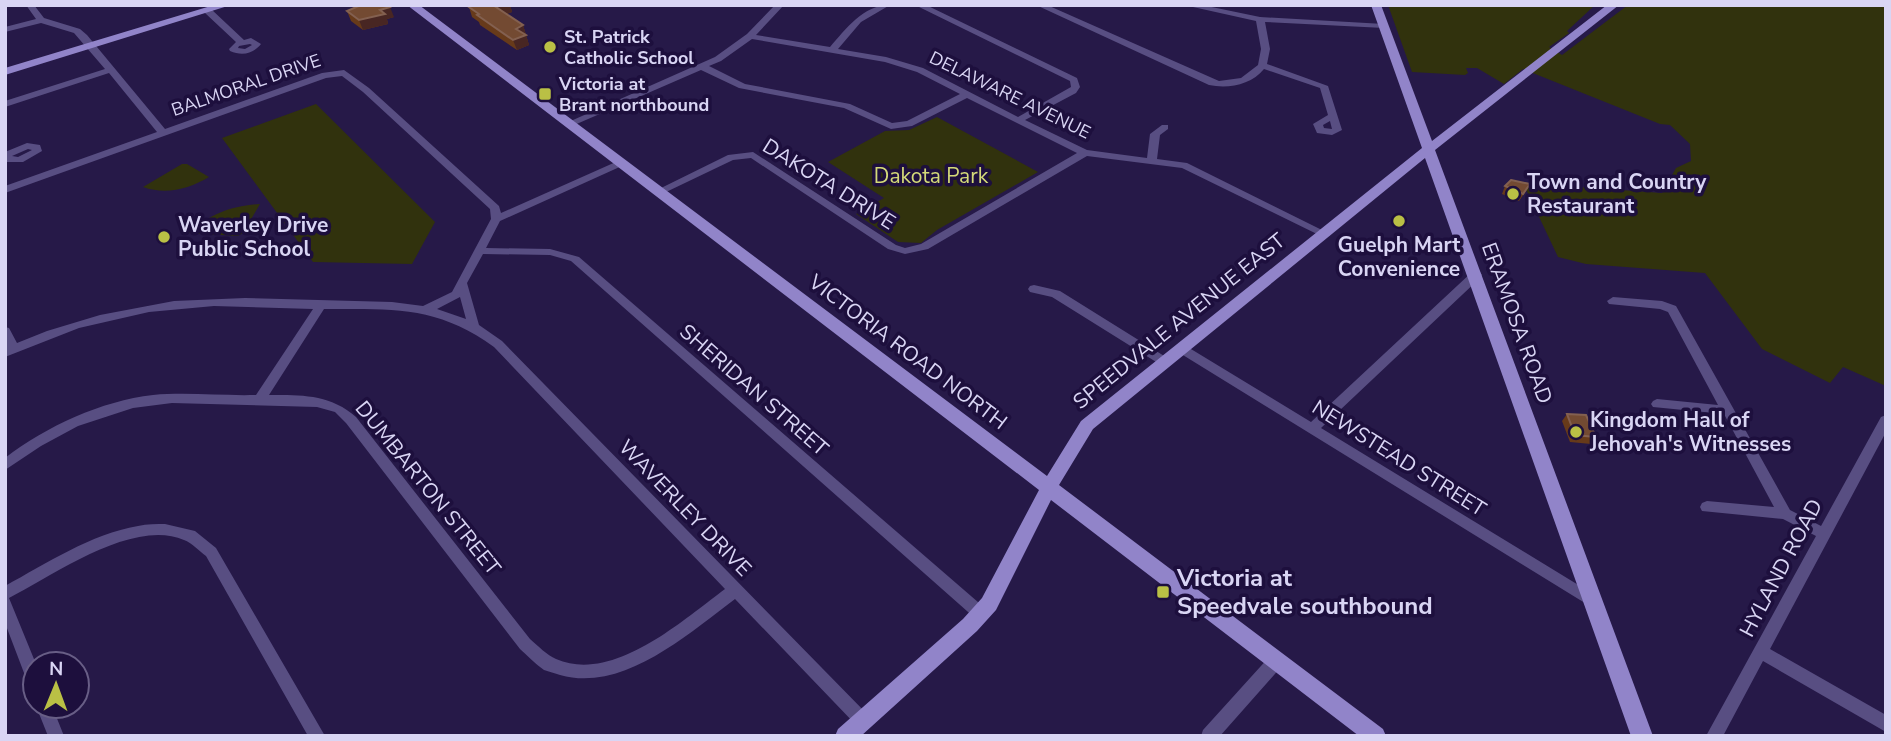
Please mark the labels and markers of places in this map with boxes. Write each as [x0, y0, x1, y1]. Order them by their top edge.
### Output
place label: St. Patrick Catholic School [564, 25, 694, 70]
marker: St. Patrick Catholic School [542, 39, 558, 55]
place label: Victoria at Brant northbound [558, 72, 709, 117]
marker: Victoria at Brant northbound [537, 86, 553, 102]
place label: Town and Country Restaurant [1527, 168, 1707, 220]
marker: Town and Country Restaurant [1505, 186, 1521, 202]
place label: Waverley Drive Public School [178, 211, 328, 263]
marker: Guelph Mart Convenience [1391, 213, 1407, 229]
marker: Waverley Drive Public School [156, 229, 172, 245]
place label: Guelph Mart Convenience [1338, 231, 1461, 283]
place label: Kingdom Hall of Jehovah's Witnesses [1589, 406, 1791, 458]
marker: Kingdom Hall of Jehovah's Witnesses [1568, 424, 1584, 440]
place label: Victoria at Speedvale southbound [1176, 562, 1433, 622]
marker: Victoria at Speedvale southbound [1155, 584, 1171, 600]

